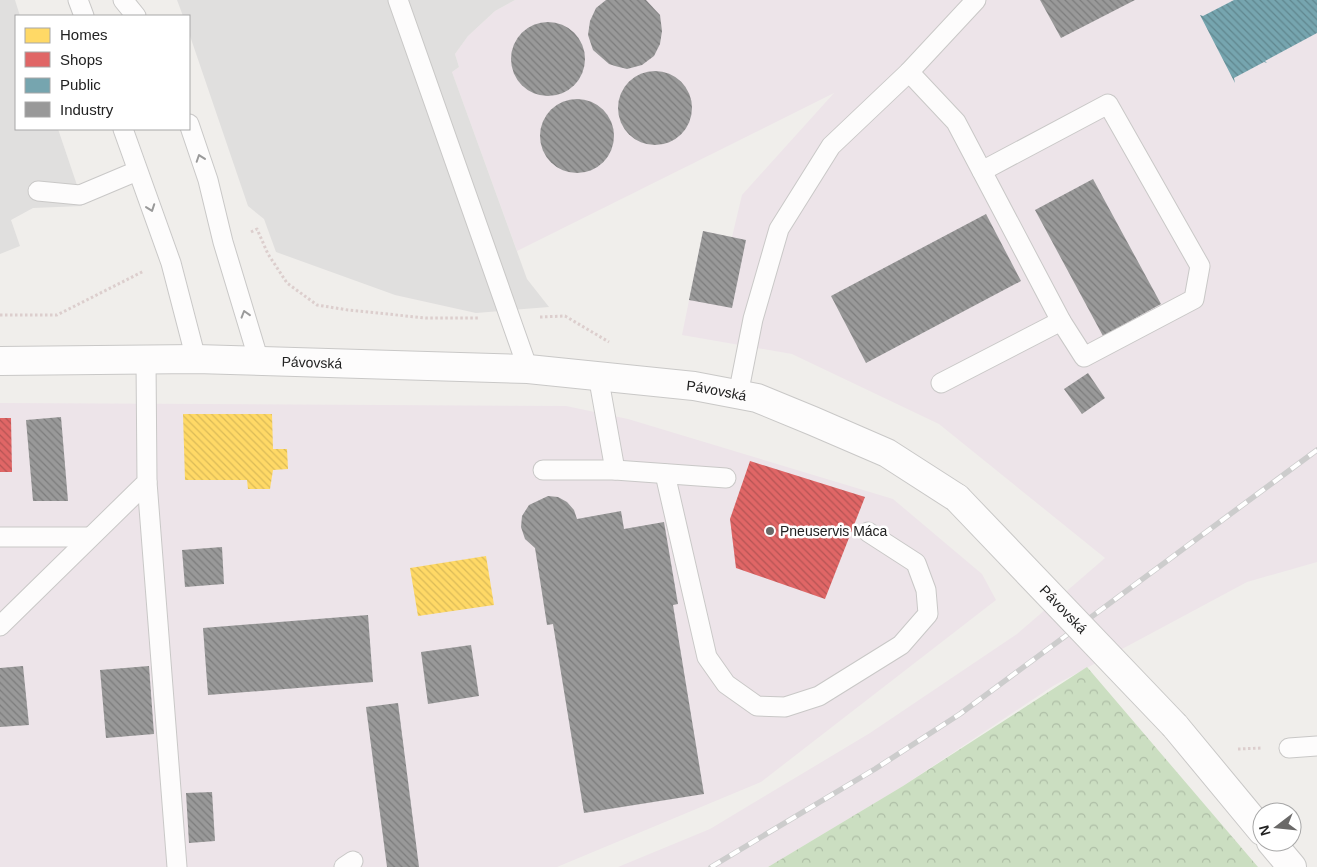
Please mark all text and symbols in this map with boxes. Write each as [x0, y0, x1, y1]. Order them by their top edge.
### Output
legend [15, 15, 190, 130]
text: Homes [60, 26, 108, 43]
text: Shops [60, 51, 103, 68]
text: Public [60, 76, 101, 93]
text: Industry [60, 101, 114, 118]
one-way arrow [196, 154, 206, 162]
one-way arrow [145, 203, 155, 211]
one-way arrow [240, 310, 250, 318]
street label: Pávovská [281, 354, 343, 371]
street label: Pávovská [686, 377, 748, 404]
place label: Pneuservis Máca [780, 523, 888, 539]
marker: Pneuservis Máca [764, 525, 776, 537]
street label: Pávovská [1037, 582, 1090, 637]
north arrow [1252, 802, 1302, 852]
text: N [1255, 824, 1274, 838]

